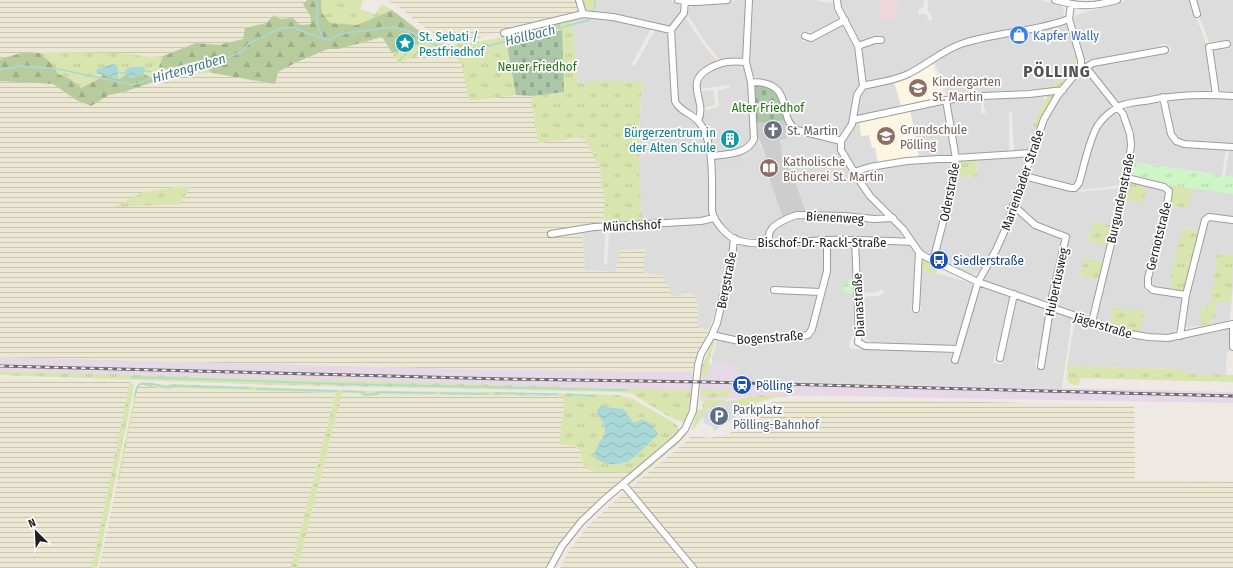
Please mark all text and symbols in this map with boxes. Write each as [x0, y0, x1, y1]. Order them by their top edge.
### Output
water label: Höllbach [503, 21, 557, 50]
shop icon: Kapfer Wally [1008, 24, 1030, 46]
place label: Kapfer Wally [1033, 28, 1099, 43]
place label: St. Sebati / Pestfriedhof [419, 29, 486, 59]
place icon: St. Sebati / Pestfriedhof [394, 32, 416, 54]
water label: Hirtengraben [151, 50, 228, 87]
park label: Neuer Friedhof [497, 59, 578, 74]
district label: PÖLLING [1023, 61, 1091, 82]
place label: Kindergarten St. Martin [932, 74, 1001, 104]
school or university icon: Kindergarten St. Martin [907, 77, 929, 99]
park label: Alter Friedhof [732, 100, 805, 115]
church icon: St. Martin [762, 119, 784, 141]
place label: Grundschule Pölling [900, 122, 967, 152]
place label: St. Martin [787, 123, 838, 138]
place label: Bürgerzentrum in der Alten Schule [624, 125, 716, 155]
school or university icon: Grundschule Pölling [875, 125, 897, 147]
building icon: Bürgerzentrum in der Alten Schule [719, 128, 741, 150]
street label: Marienbader Straße [998, 128, 1047, 232]
street label: Burgundenstraße [1104, 152, 1137, 245]
place label: Katholische Bücherei St. Martin [783, 154, 884, 184]
library icon: Katholische Bücherei St. Martin [758, 157, 780, 179]
street label: Oderstraße [936, 161, 963, 223]
street label: Gernotstraße [1143, 200, 1174, 272]
street label: Bienenweg [806, 208, 865, 227]
street label: Münchshof [602, 216, 663, 235]
street label: Bischof-Dr.-Rackl-Straße [758, 235, 886, 250]
street label: Hubertusweg [1042, 245, 1071, 318]
bus stop icon: Siedlerstraße [928, 249, 950, 271]
street label: Bergstraße [714, 250, 739, 310]
place label: Siedlerstraße [953, 253, 1024, 268]
street label: Dianastraße [849, 273, 868, 337]
street label: Jägerstraße [1072, 310, 1134, 341]
street label: Bogenstraße [736, 328, 804, 347]
station icon: Pölling [731, 374, 753, 396]
place label: Pölling [756, 378, 793, 393]
place label: Parkplatz Pölling-Bahnhof [733, 402, 820, 432]
parking icon: Parkplatz Pölling-Bahnhof [708, 405, 730, 427]
north arrow [16, 512, 56, 552]
text: N [26, 516, 38, 531]

